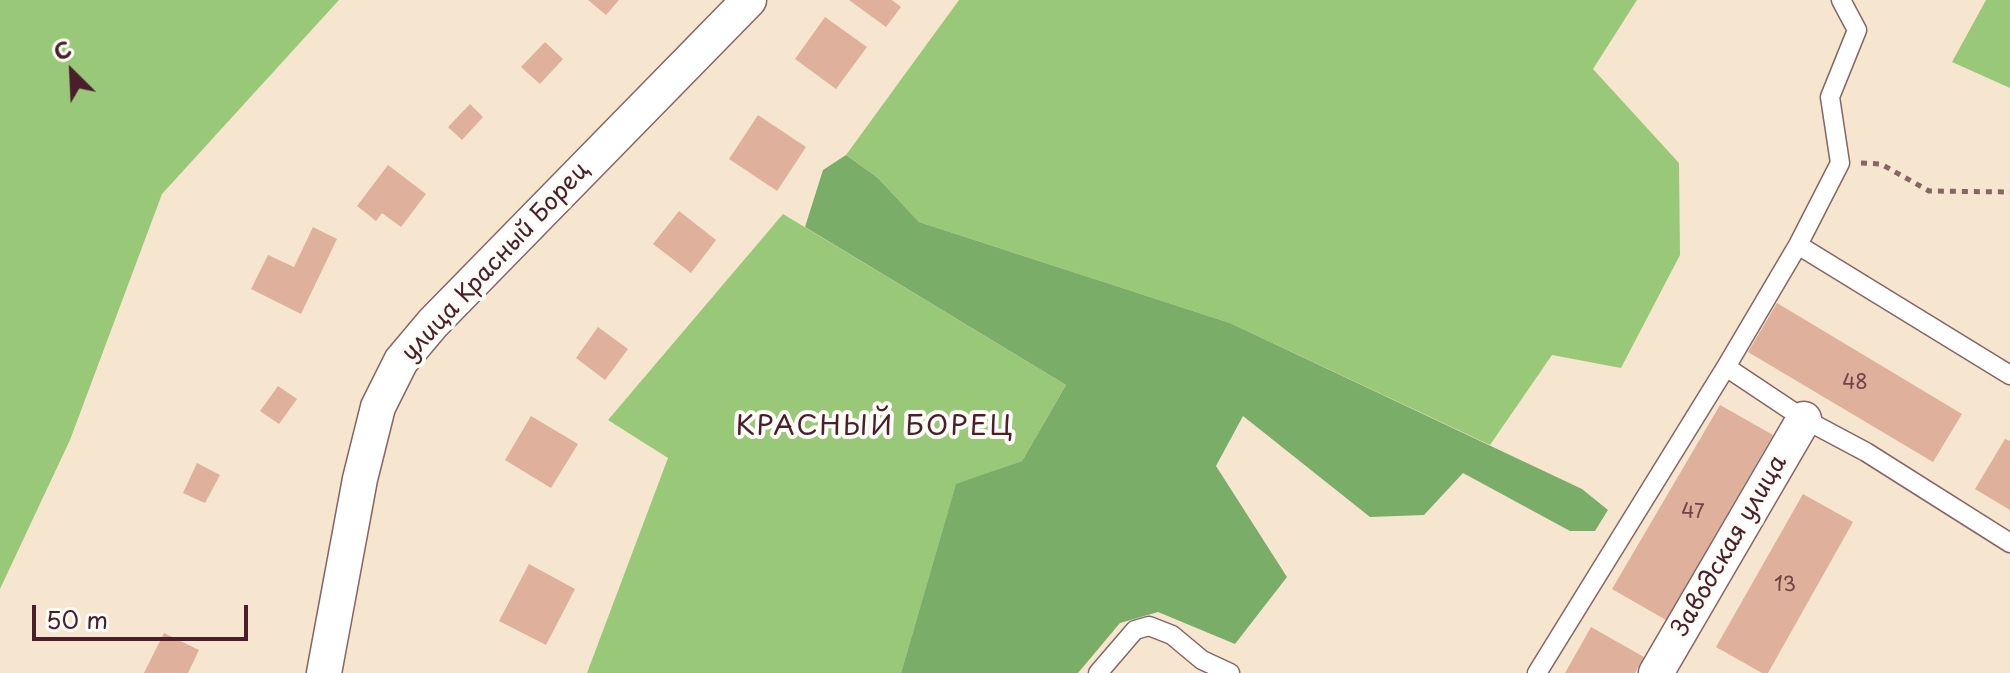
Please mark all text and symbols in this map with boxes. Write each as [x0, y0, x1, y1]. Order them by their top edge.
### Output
text: С [48, 31, 76, 68]
north arrow [32, 32, 112, 112]
street label: улица Красный Борец [396, 156, 596, 368]
house number: 48 [1842, 371, 1868, 395]
district label: КРАСНЫЙ БОРЕЦ [736, 410, 1014, 444]
street label: Заводская улица [1666, 450, 1794, 642]
house number: 47 [1681, 500, 1705, 524]
house number: 13 [1774, 573, 1796, 597]
scale bar [36, 589, 252, 639]
text: 50 m [46, 601, 108, 637]

